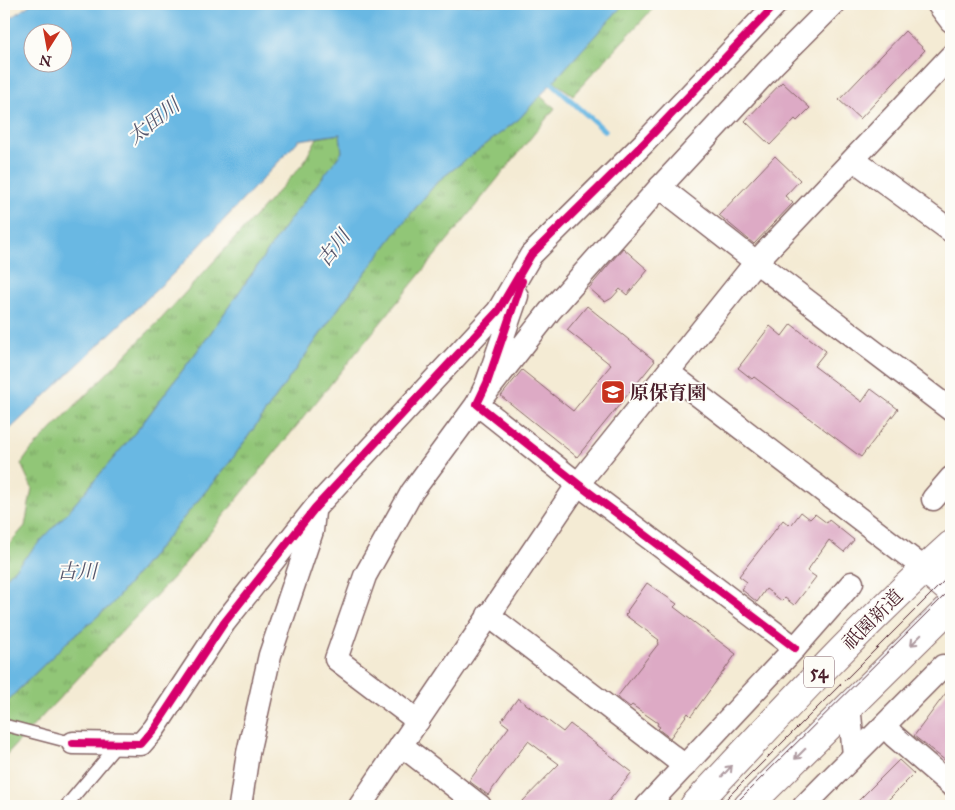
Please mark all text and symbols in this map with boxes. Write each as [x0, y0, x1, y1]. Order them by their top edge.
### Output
north arrow [22, 22, 72, 72]
text: N [38, 51, 53, 70]
water label: 太田川 [122, 92, 186, 149]
water label: 古川 [311, 223, 356, 271]
school or university icon: 原保育園 [600, 379, 626, 405]
place label: 原保育園 [630, 381, 706, 404]
water label: 古川 [57, 559, 99, 583]
street label: 祇園新道 [837, 584, 907, 654]
one-way arrow [910, 634, 922, 646]
road number: 54 [804, 656, 834, 688]
one-way arrow [794, 748, 807, 760]
one-way arrow [721, 764, 733, 777]

